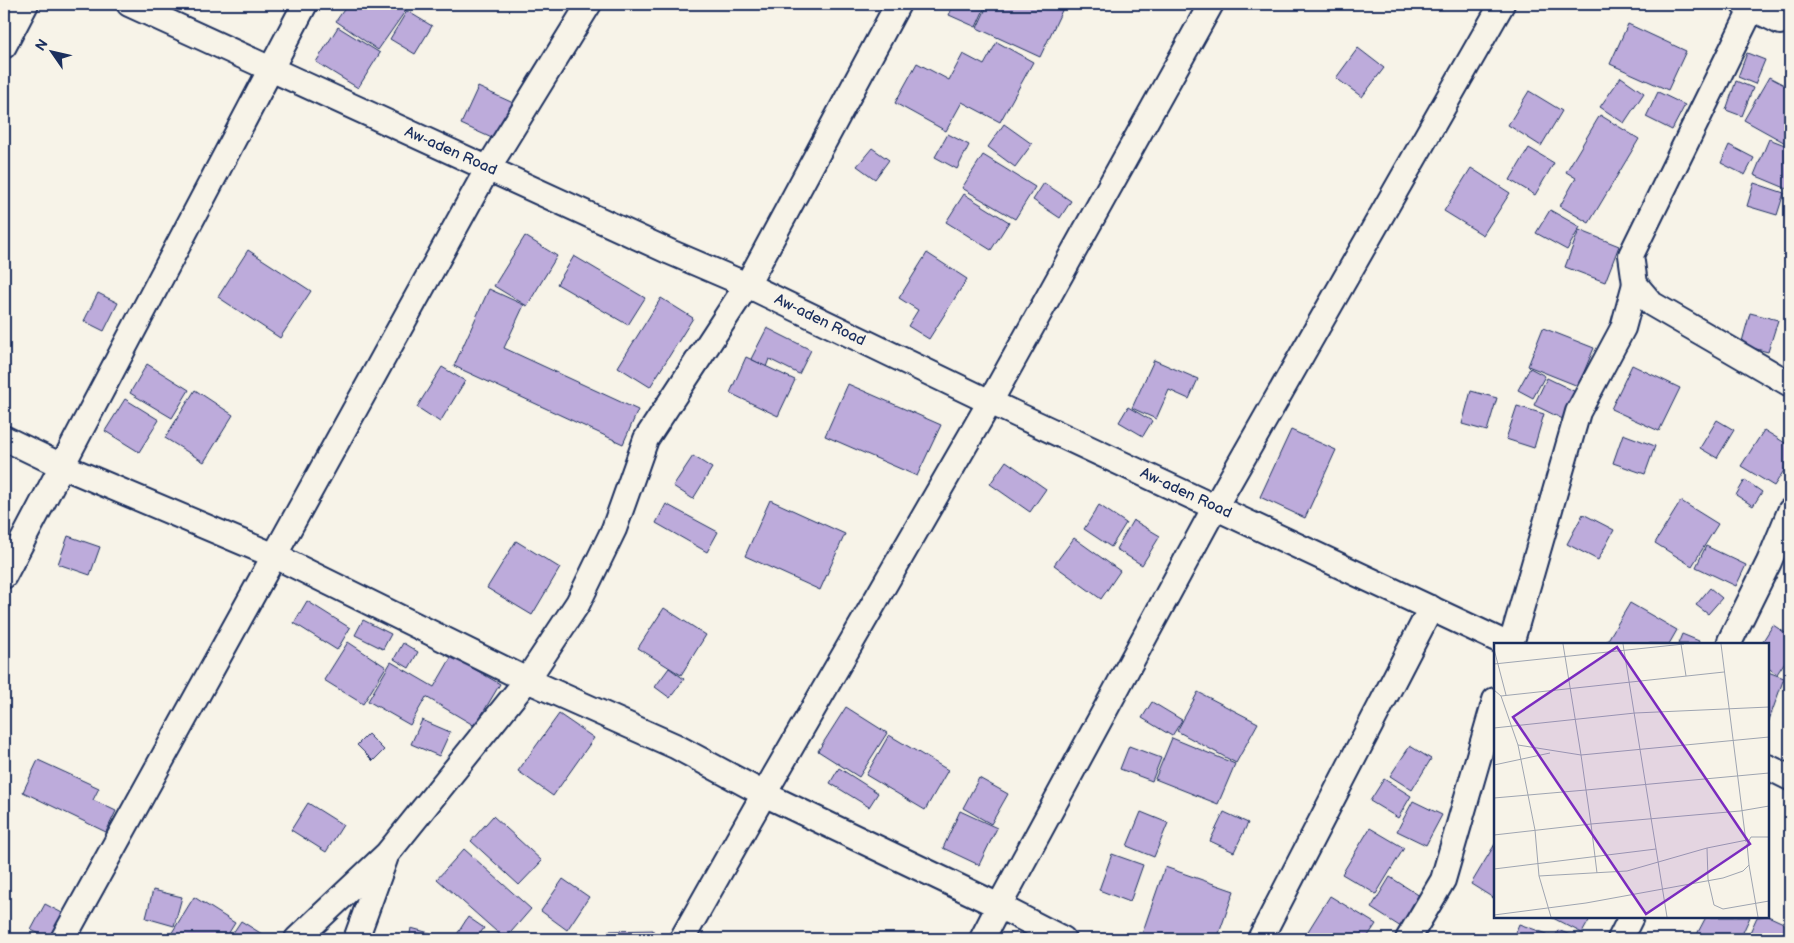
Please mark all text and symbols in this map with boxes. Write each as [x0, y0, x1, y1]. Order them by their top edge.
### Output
north arrow [28, 28, 78, 78]
text: N [32, 36, 52, 54]
street label: Aw-aden Road [402, 122, 500, 180]
street label: Aw-aden Road [771, 290, 869, 350]
street label: Aw-aden Road [1137, 463, 1235, 523]
inset map [1494, 643, 1769, 918]

